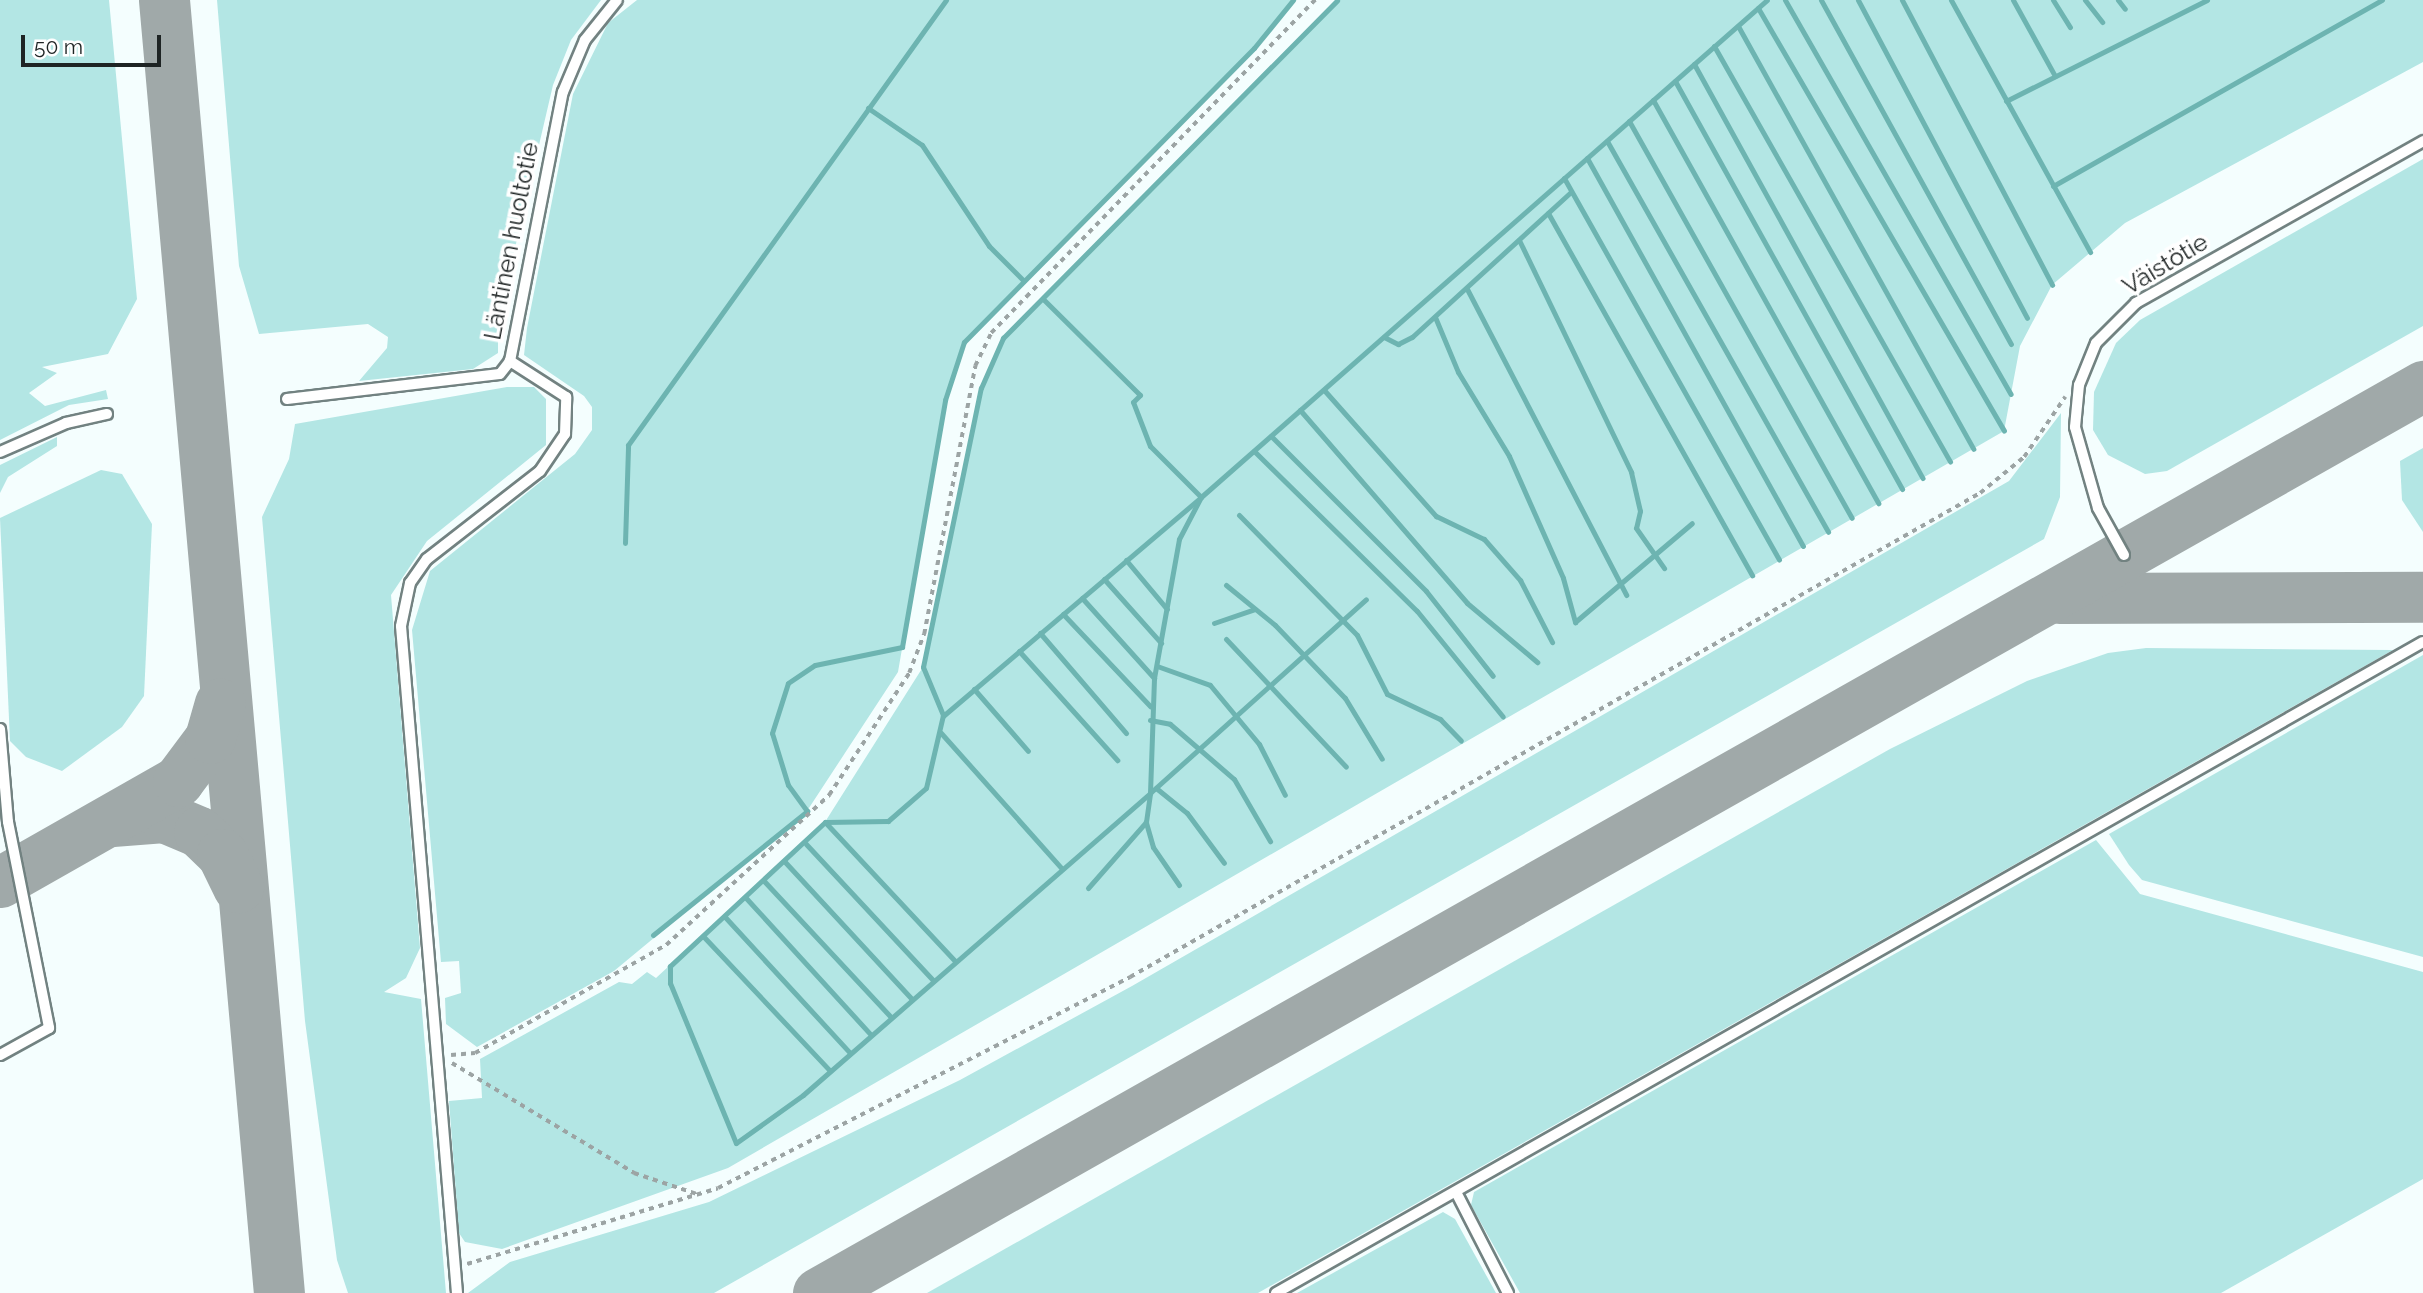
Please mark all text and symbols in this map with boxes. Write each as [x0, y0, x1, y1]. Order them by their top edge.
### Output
scale bar [24, 21, 164, 65]
text: 50 m [34, 34, 83, 59]
street label: Läntinen huoltotie [478, 140, 544, 342]
street label: Väistötie [2117, 227, 2213, 301]

